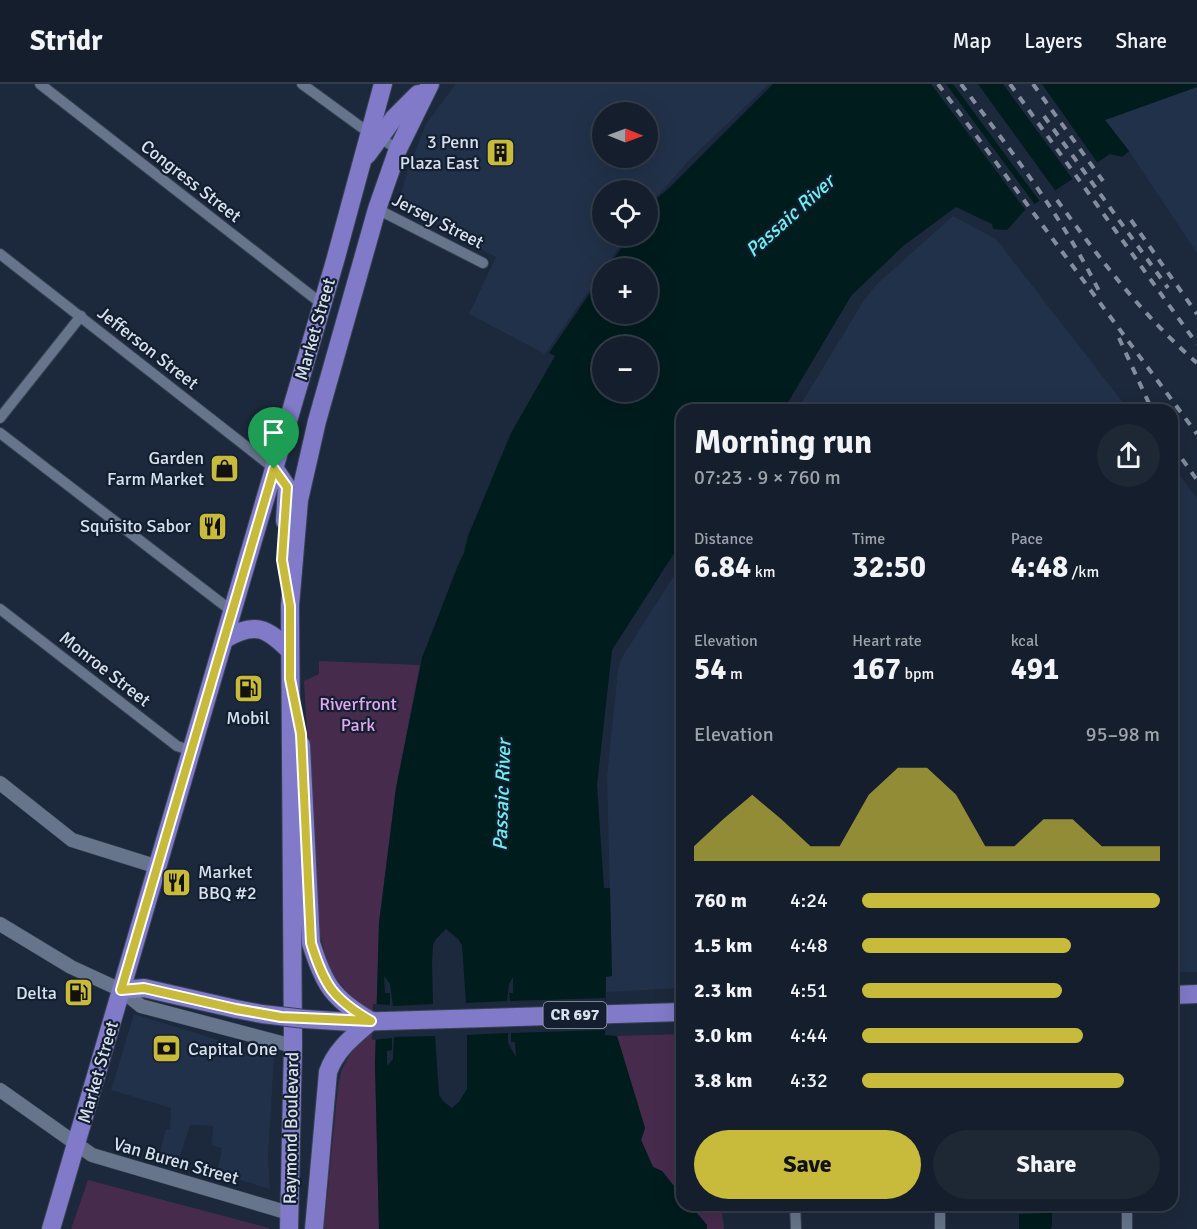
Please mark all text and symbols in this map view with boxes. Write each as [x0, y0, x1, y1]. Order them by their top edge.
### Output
text: Stridr [30, 24, 102, 58]
text: Map [953, 28, 991, 54]
text: Layers [1024, 28, 1082, 54]
text: Share [1115, 28, 1167, 54]
north arrow [592, 102, 658, 168]
map controls [592, 102, 658, 402]
place label: 3 Penn Plaza East [400, 131, 479, 174]
street label: Congress Street [136, 135, 246, 227]
building icon: 3 Penn Plaza East [484, 136, 516, 168]
water label: Passaic River [740, 168, 842, 263]
button: locate [592, 180, 658, 246]
street label: Jersey Street [389, 189, 487, 253]
button: + [592, 258, 658, 324]
street label: Market Street [290, 275, 340, 383]
street label: Jefferson Street [93, 302, 203, 394]
button: − [592, 336, 658, 402]
pin [248, 407, 299, 469]
icon: arrive [257, 416, 290, 449]
text: Morning run [694, 422, 872, 463]
button: share [1097, 424, 1160, 487]
place label: Garden Farm Market [107, 447, 204, 490]
shop icon: Garden Farm Market [209, 452, 241, 484]
text: 07:23 · 9 × 760 m [694, 465, 841, 490]
restaurant icon: Squisito Sabor [196, 510, 228, 542]
place label: Squisito Sabor [80, 515, 191, 537]
text: Distance [694, 529, 754, 549]
text: Time [852, 529, 885, 549]
text: Pace [1011, 529, 1043, 549]
text: 6.84 [694, 549, 751, 586]
text: 32:50 [852, 549, 926, 586]
text: 4:48 [1011, 549, 1068, 586]
text: km [751, 562, 776, 582]
text: /km [1068, 562, 1099, 582]
street label: Monroe Street [55, 627, 155, 711]
text: Elevation [694, 631, 758, 651]
text: Heart rate [852, 631, 922, 651]
text: kcal [1011, 631, 1039, 651]
text: 54 [694, 651, 726, 688]
text: 167 [852, 651, 901, 688]
text: 491 [1011, 651, 1059, 688]
text: m [726, 664, 743, 684]
text: bpm [901, 664, 934, 684]
fuel station icon: Mobil [232, 673, 264, 705]
park label: Riverfront Park [319, 693, 397, 736]
place label: Mobil [226, 707, 270, 729]
text: Elevation [694, 722, 774, 747]
text: 95–98 m [1086, 722, 1160, 747]
water label: Passaic River [488, 736, 517, 851]
place label: Market BBQ #2 [198, 861, 257, 904]
restaurant icon: Market BBQ #2 [161, 866, 193, 898]
text: 760 m [694, 888, 747, 913]
text: 4:24 [790, 888, 828, 913]
text: 1.5 km [694, 933, 752, 958]
text: 4:48 [790, 933, 828, 958]
fuel station icon: Delta [62, 977, 94, 1009]
text: 2.3 km [694, 978, 752, 1003]
text: 4:51 [790, 978, 828, 1003]
place label: Delta [16, 982, 57, 1004]
road number: CR 697 [544, 1002, 606, 1028]
street label: Market Street [73, 1018, 123, 1126]
text: 3.0 km [694, 1023, 752, 1048]
text: 4:44 [790, 1023, 828, 1048]
bank icon: Capital One [151, 1033, 183, 1065]
place label: Capital One [188, 1038, 278, 1060]
street label: Raymond Boulevard [279, 1052, 303, 1204]
text: 3.8 km [694, 1068, 752, 1093]
text: 4:32 [790, 1068, 828, 1093]
button: Save [694, 1130, 921, 1199]
button: Share [933, 1130, 1160, 1199]
street label: Van Buren Street [111, 1133, 241, 1189]

